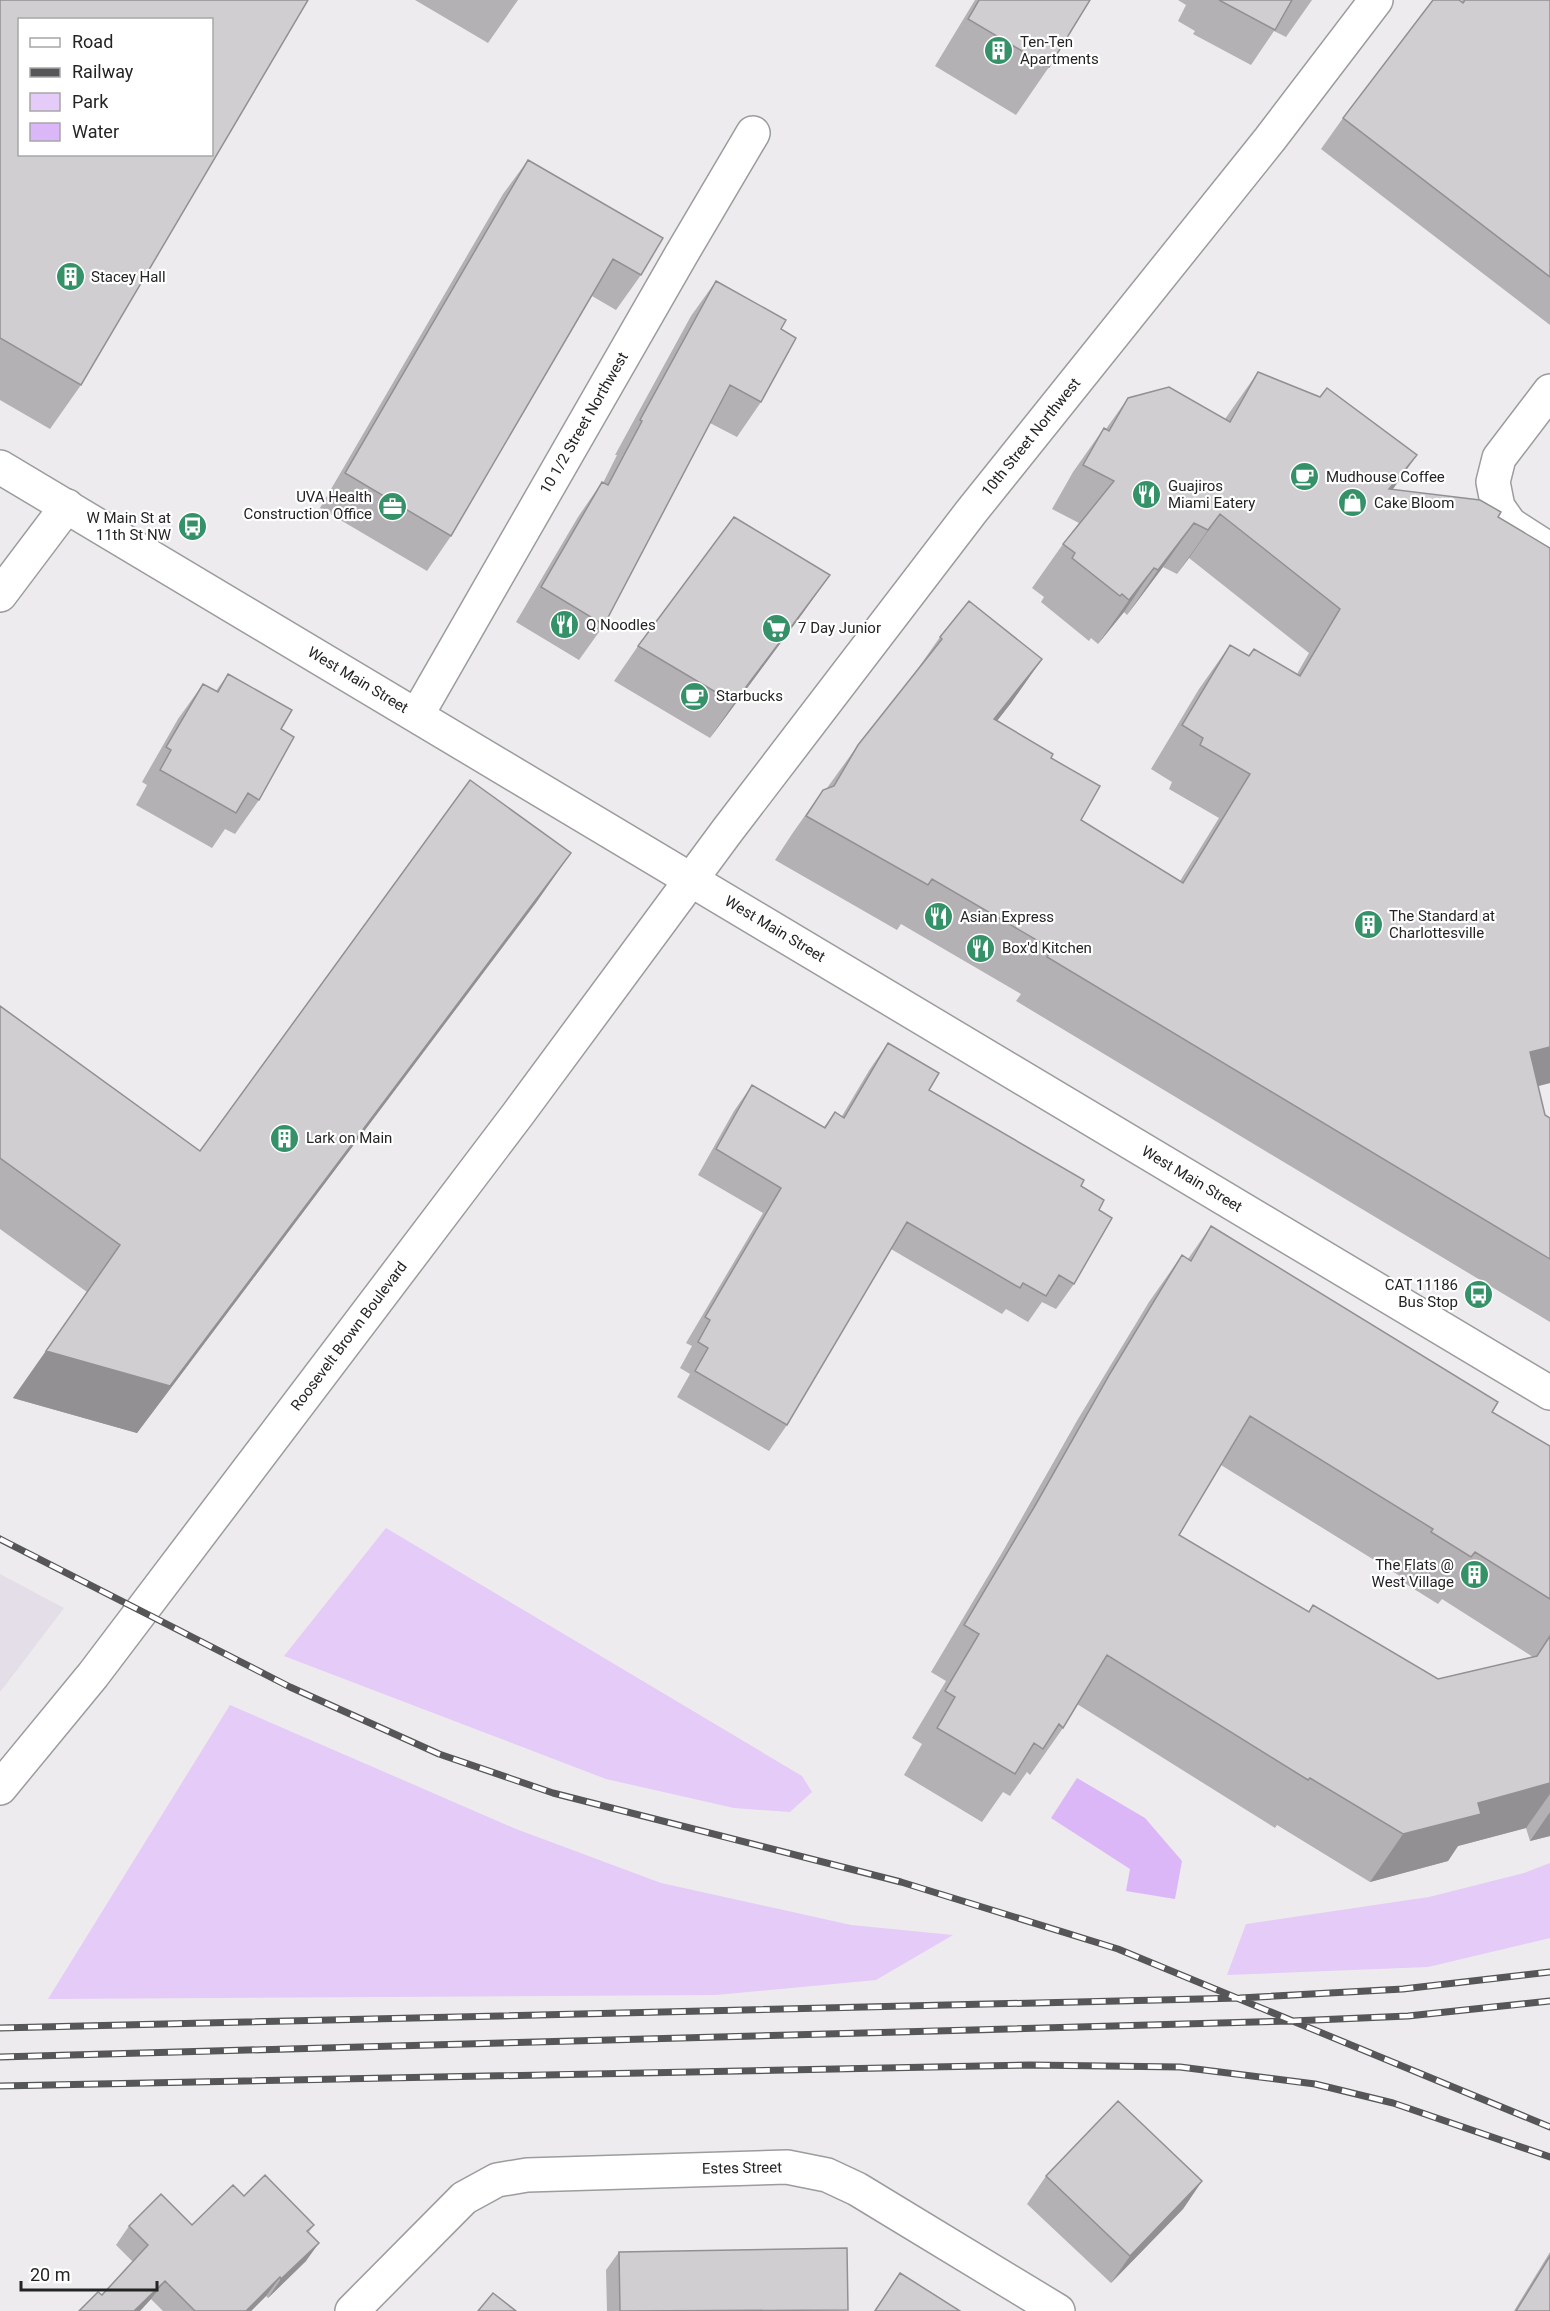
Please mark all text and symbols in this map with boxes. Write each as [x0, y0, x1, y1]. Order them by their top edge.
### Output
legend [18, 18, 213, 156]
text: Road [72, 31, 113, 52]
place label: Ten-Ten Apartments [1020, 33, 1099, 68]
building icon: Ten-Ten Apartments [983, 35, 1015, 67]
text: Railway [72, 61, 134, 82]
text: Park [72, 91, 109, 112]
text: Water [72, 121, 119, 142]
building icon: Stacey Hall [54, 261, 86, 293]
place label: Stacey Hall [91, 268, 166, 286]
street label: 10 1/2 Street Northwest [536, 349, 632, 497]
street label: 10th Street Northwest [978, 374, 1084, 500]
cafe icon: Mudhouse Coffee [1289, 461, 1321, 493]
place label: Mudhouse Coffee [1326, 468, 1445, 486]
place label: Guajiros Miami Eatery [1168, 477, 1255, 512]
restaurant icon: Guajiros Miami Eatery [1131, 479, 1163, 511]
shop icon: Cake Bloom [1337, 487, 1369, 519]
place label: UVA Health Construction Office [244, 488, 372, 523]
office icon: UVA Health Construction Office [377, 490, 409, 522]
place label: Cake Bloom [1374, 494, 1454, 512]
place label: W Main St at 11th St NW [86, 509, 171, 544]
bus stop icon: W Main St at 11th St NW [176, 511, 208, 543]
restaurant icon: Q Noodles [549, 609, 581, 641]
supermarket icon: 7 Day Junior [761, 612, 793, 644]
place label: Q Noodles [586, 616, 656, 634]
place label: 7 Day Junior [798, 619, 881, 637]
street label: West Main Street [305, 643, 412, 717]
cafe icon: Starbucks [679, 680, 711, 712]
place label: Starbucks [716, 687, 783, 705]
street label: West Main Street [722, 892, 829, 966]
restaurant icon: Asian Express [923, 901, 955, 933]
place label: The Standard at Charlottesville [1389, 907, 1495, 942]
place label: Asian Express [960, 908, 1054, 926]
building icon: The Standard at Charlottesville [1352, 909, 1384, 941]
restaurant icon: Box'd Kitchen [965, 932, 997, 964]
place label: Box'd Kitchen [1002, 939, 1092, 957]
building icon: Lark on Main [269, 1122, 301, 1154]
place label: Lark on Main [306, 1129, 392, 1147]
street label: West Main Street [1139, 1142, 1246, 1216]
street label: Roosevelt Brown Boulevard [287, 1258, 411, 1414]
place label: CAT 11186 Bus Stop [1385, 1276, 1458, 1311]
bus stop icon: CAT 11186 Bus Stop [1463, 1278, 1495, 1310]
place label: The Flats @ West Village [1372, 1556, 1454, 1591]
building icon: The Flats @ West Village [1459, 1558, 1491, 1590]
street label: Estes Street [702, 2158, 782, 2178]
scale bar [21, 2254, 158, 2292]
text: 20 m [30, 2264, 70, 2285]

